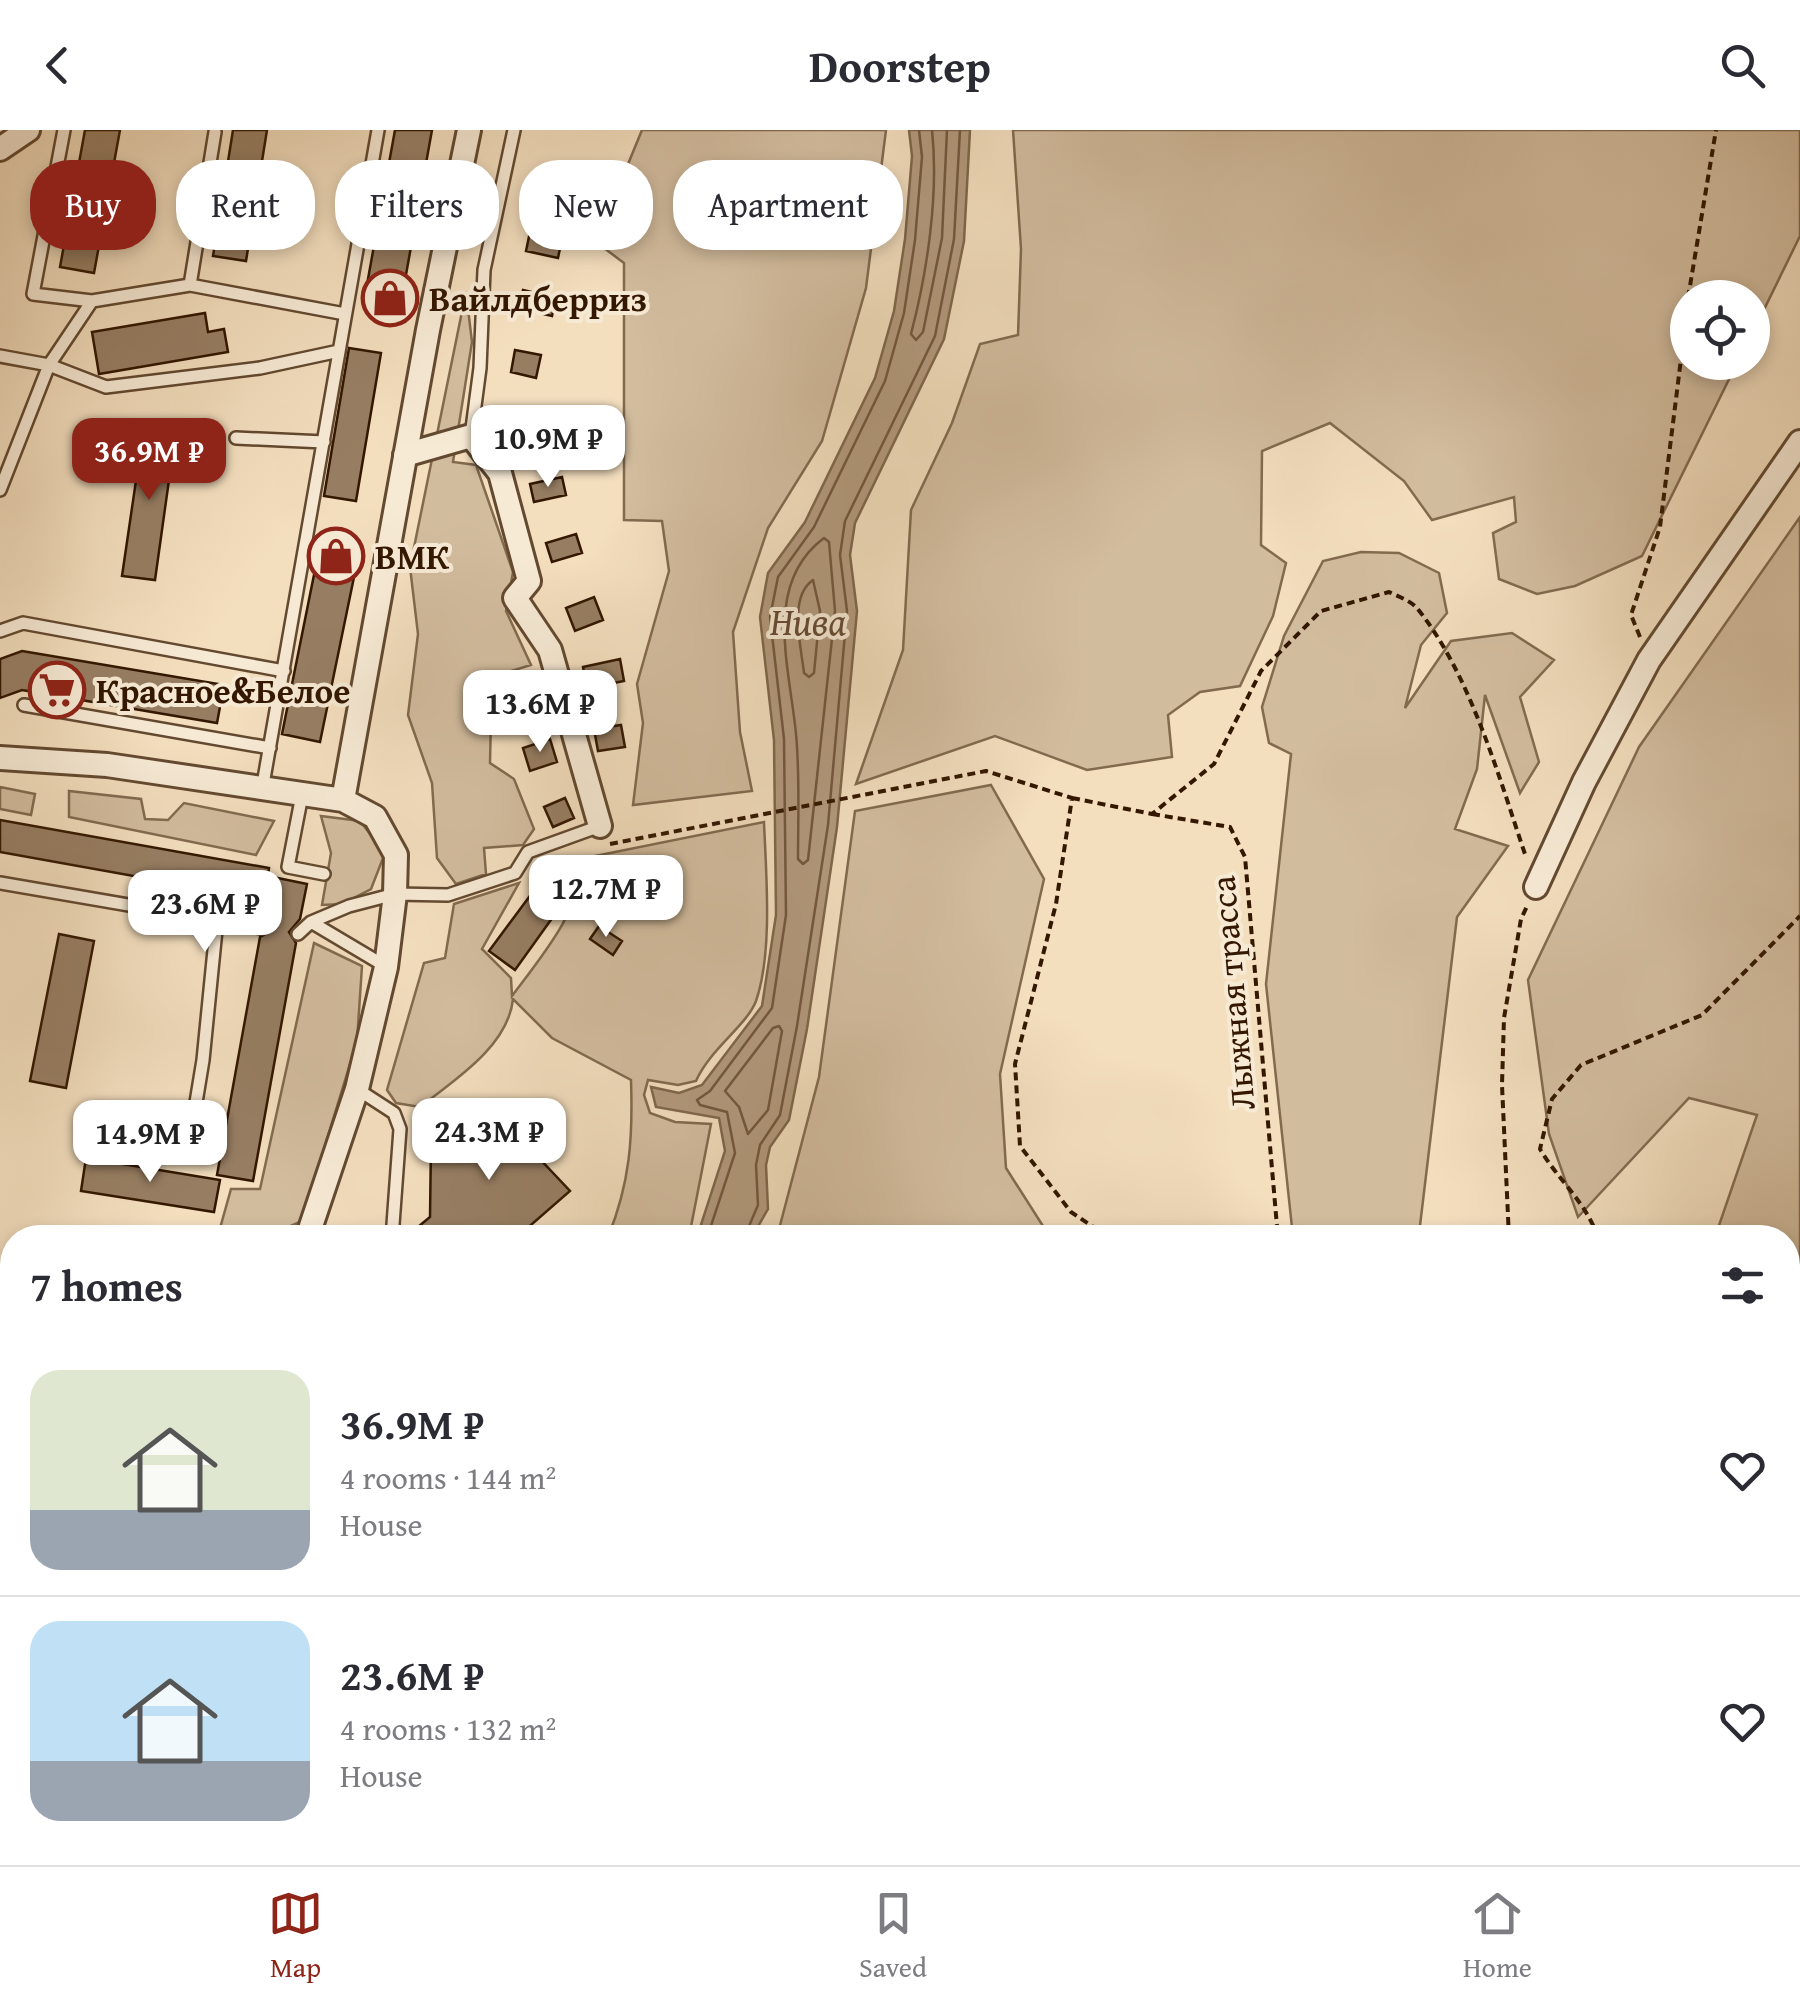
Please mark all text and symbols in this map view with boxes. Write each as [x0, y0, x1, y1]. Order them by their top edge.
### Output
text: Doorstep [809, 33, 991, 98]
icon: back [30, 38, 85, 93]
icon: search [1715, 38, 1770, 93]
chip: Buy [30, 160, 156, 250]
chip: Rent [176, 160, 315, 250]
chip: Filters [335, 160, 499, 250]
chip: New [519, 160, 653, 250]
chip: Apartment [673, 160, 903, 250]
shop icon: Вайлдберриз [360, 268, 420, 328]
place label: Вайлдберриз [429, 273, 647, 324]
map controls [1670, 280, 1770, 380]
button: locate [1670, 280, 1770, 380]
pin: 10.9M ₽ [456, 405, 640, 490]
text: 10.9M ₽ [493, 414, 603, 461]
pin: 36.9M ₽ [57, 418, 241, 503]
text: 36.9M ₽ [94, 427, 204, 474]
shop icon: ВМК [306, 526, 366, 586]
place label: ВМК [375, 531, 450, 582]
water label: Нива [770, 593, 847, 649]
supermarket icon: Красное&Белое [27, 660, 87, 720]
place label: Красное&Белое [96, 665, 350, 716]
pin: 13.6M ₽ [448, 670, 632, 755]
text: 13.6M ₽ [485, 679, 595, 726]
pin: 12.7M ₽ [514, 855, 698, 940]
text: 12.7M ₽ [551, 864, 661, 911]
pin: 23.6M ₽ [113, 870, 297, 955]
street label: Лыжная трасса [1196, 873, 1268, 1112]
text: 23.6M ₽ [150, 879, 260, 926]
pin: 24.3M ₽ [397, 1098, 581, 1183]
pin: 14.9M ₽ [58, 1100, 242, 1185]
text: 24.3M ₽ [434, 1107, 544, 1154]
text: 14.9M ₽ [95, 1109, 205, 1156]
text: 7 homes [30, 1255, 183, 1316]
icon: filters [1715, 1258, 1770, 1313]
text: 36.9M ₽ [340, 1393, 484, 1454]
icon: home [110, 1410, 230, 1530]
icon: heart [1715, 1443, 1770, 1498]
text: 4 rooms · 144 m² [340, 1454, 556, 1501]
text: House [340, 1501, 423, 1548]
text: 23.6M ₽ [340, 1644, 484, 1705]
icon: home [110, 1661, 230, 1781]
icon: heart [1715, 1694, 1770, 1749]
text: 4 rooms · 132 m² [340, 1705, 556, 1752]
text: House [340, 1752, 423, 1799]
tab: Map [268, 1886, 323, 1987]
tab: Saved [859, 1886, 927, 1987]
tab: Home [1463, 1886, 1532, 1987]

